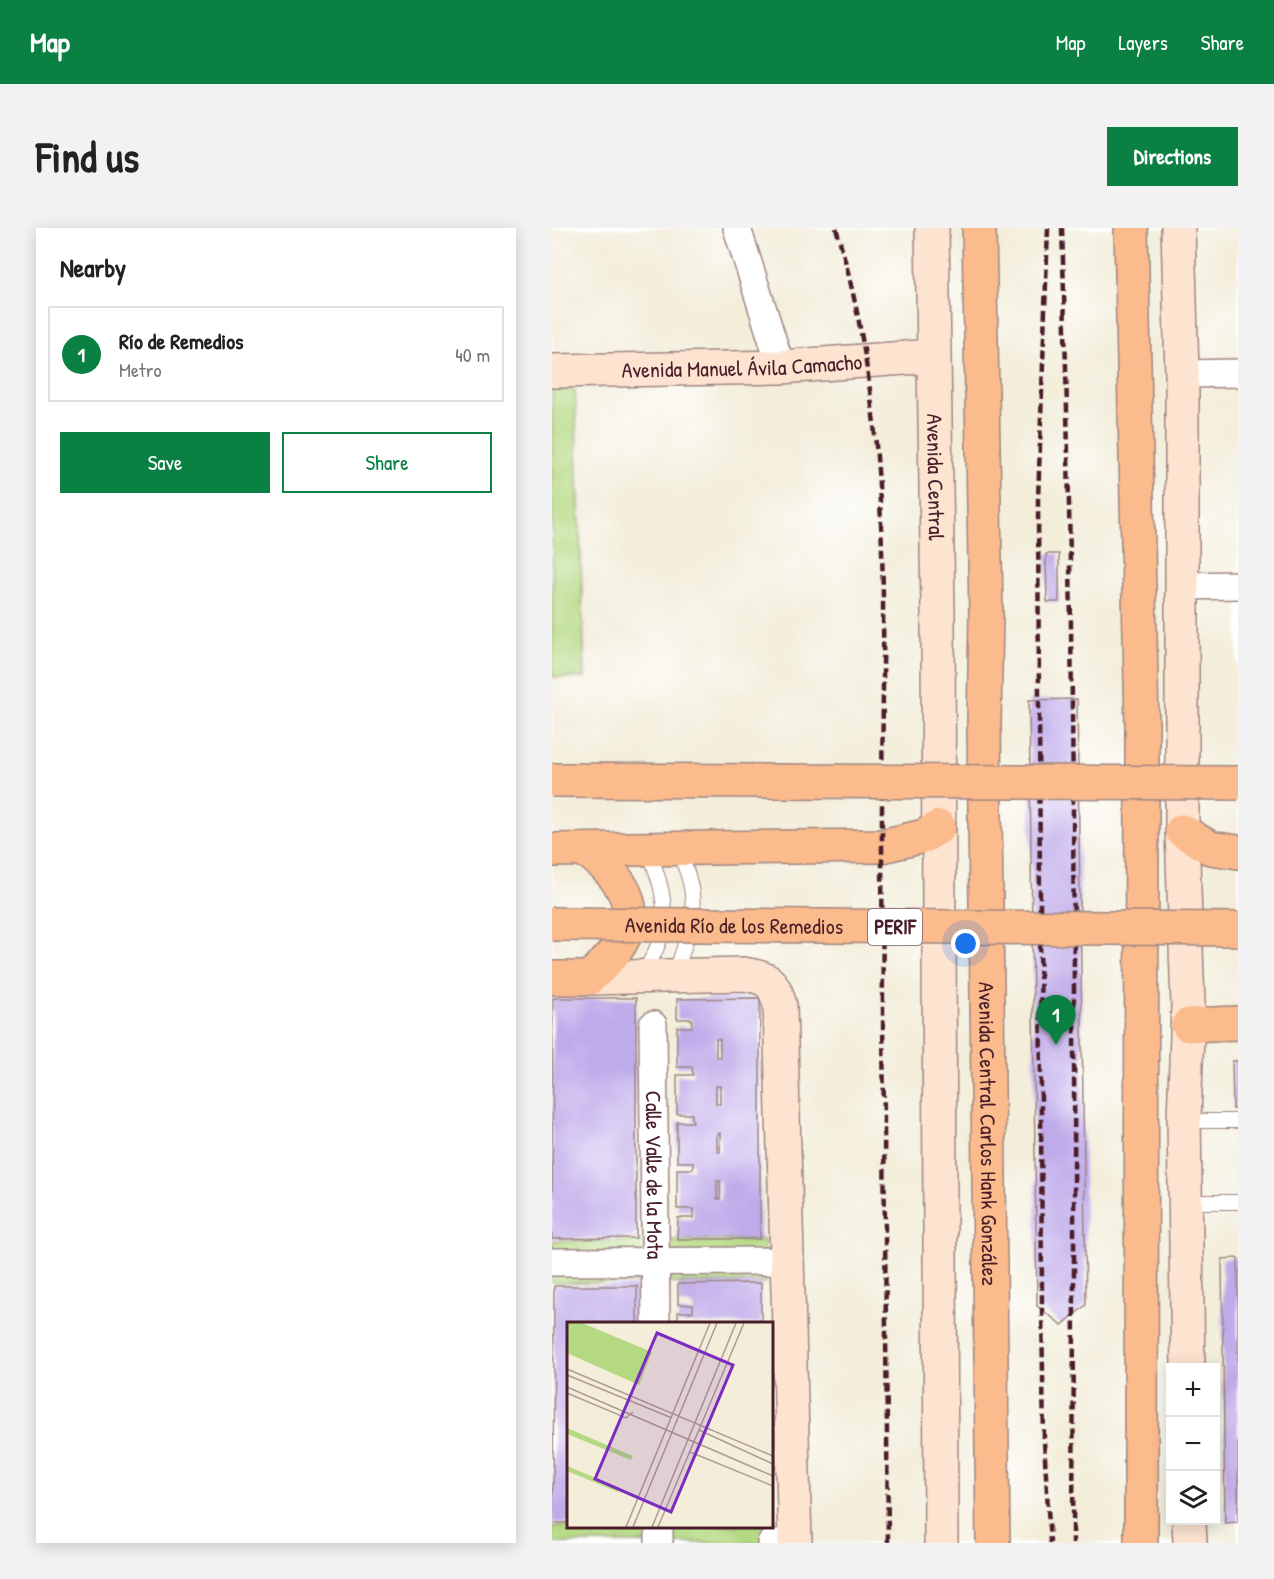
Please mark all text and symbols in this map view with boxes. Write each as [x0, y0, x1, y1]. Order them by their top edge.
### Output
text: Map [30, 23, 70, 61]
text: Map [1056, 28, 1085, 57]
text: Layers [1118, 28, 1168, 57]
text: Share [1201, 28, 1244, 57]
button: Directions [1107, 127, 1238, 186]
text: Find us [36, 128, 139, 185]
text: Nearby [60, 250, 126, 285]
text: Río de Remedios [119, 326, 244, 356]
text: 1 [78, 341, 85, 368]
text: 40 m [455, 341, 490, 368]
street label: Avenida Manuel Ávila Camacho [621, 346, 863, 385]
text: Metro [119, 356, 162, 383]
street label: Avenida Central [920, 413, 952, 541]
button: Save [60, 432, 270, 493]
button: Share [282, 432, 492, 493]
road number: PERIF [868, 909, 922, 945]
street label: Avenida Río de los Remedios [625, 910, 843, 941]
your location [951, 929, 980, 958]
street label: Avenida Central Carlos Hank González [972, 982, 1005, 1286]
pin: 1 [1036, 996, 1076, 1045]
street label: Calle Valle de la Mota [639, 1091, 670, 1260]
inset map [567, 1322, 772, 1528]
map controls [1166, 1363, 1220, 1525]
button: + [1166, 1363, 1220, 1417]
button: − [1166, 1417, 1220, 1471]
button: layers [1166, 1471, 1220, 1525]

